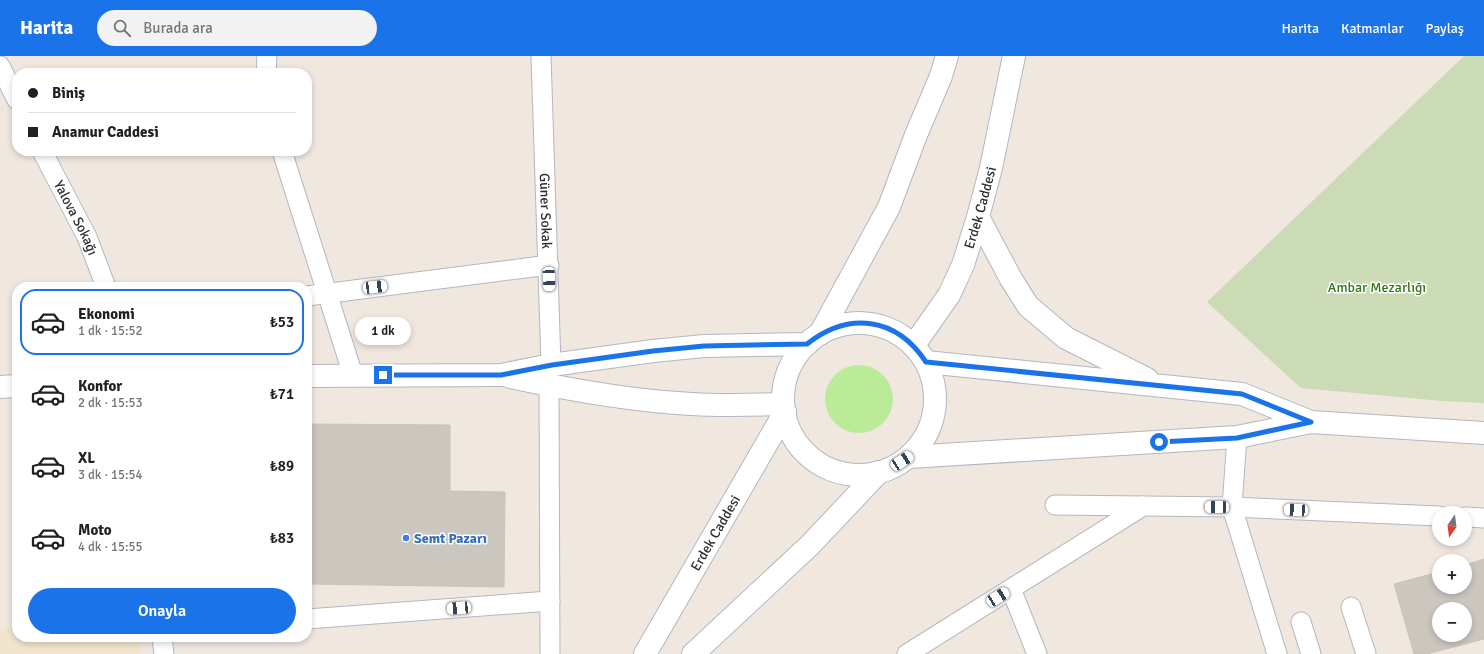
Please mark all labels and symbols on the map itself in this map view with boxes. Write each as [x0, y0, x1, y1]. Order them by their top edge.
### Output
street label: Erdek Caddesi [961, 165, 1000, 251]
street label: Güner Sokak [536, 173, 555, 249]
street label: Yalova Sokağı [50, 178, 101, 258]
car [543, 267, 555, 291]
park label: Ambar Mezarlığı [1328, 279, 1426, 296]
car [362, 280, 388, 294]
callout: 1 dk [355, 317, 411, 345]
route end [374, 366, 392, 384]
route start [1150, 433, 1168, 451]
car [889, 449, 915, 473]
street label: Erdek Caddesi [687, 492, 744, 574]
car [1205, 501, 1229, 513]
car [1284, 503, 1308, 517]
north arrow [1432, 506, 1472, 546]
place label: Semt Pazarı [414, 530, 487, 547]
marker: Semt Pazarı [401, 533, 411, 543]
car [985, 586, 1011, 608]
car [447, 601, 471, 615]

